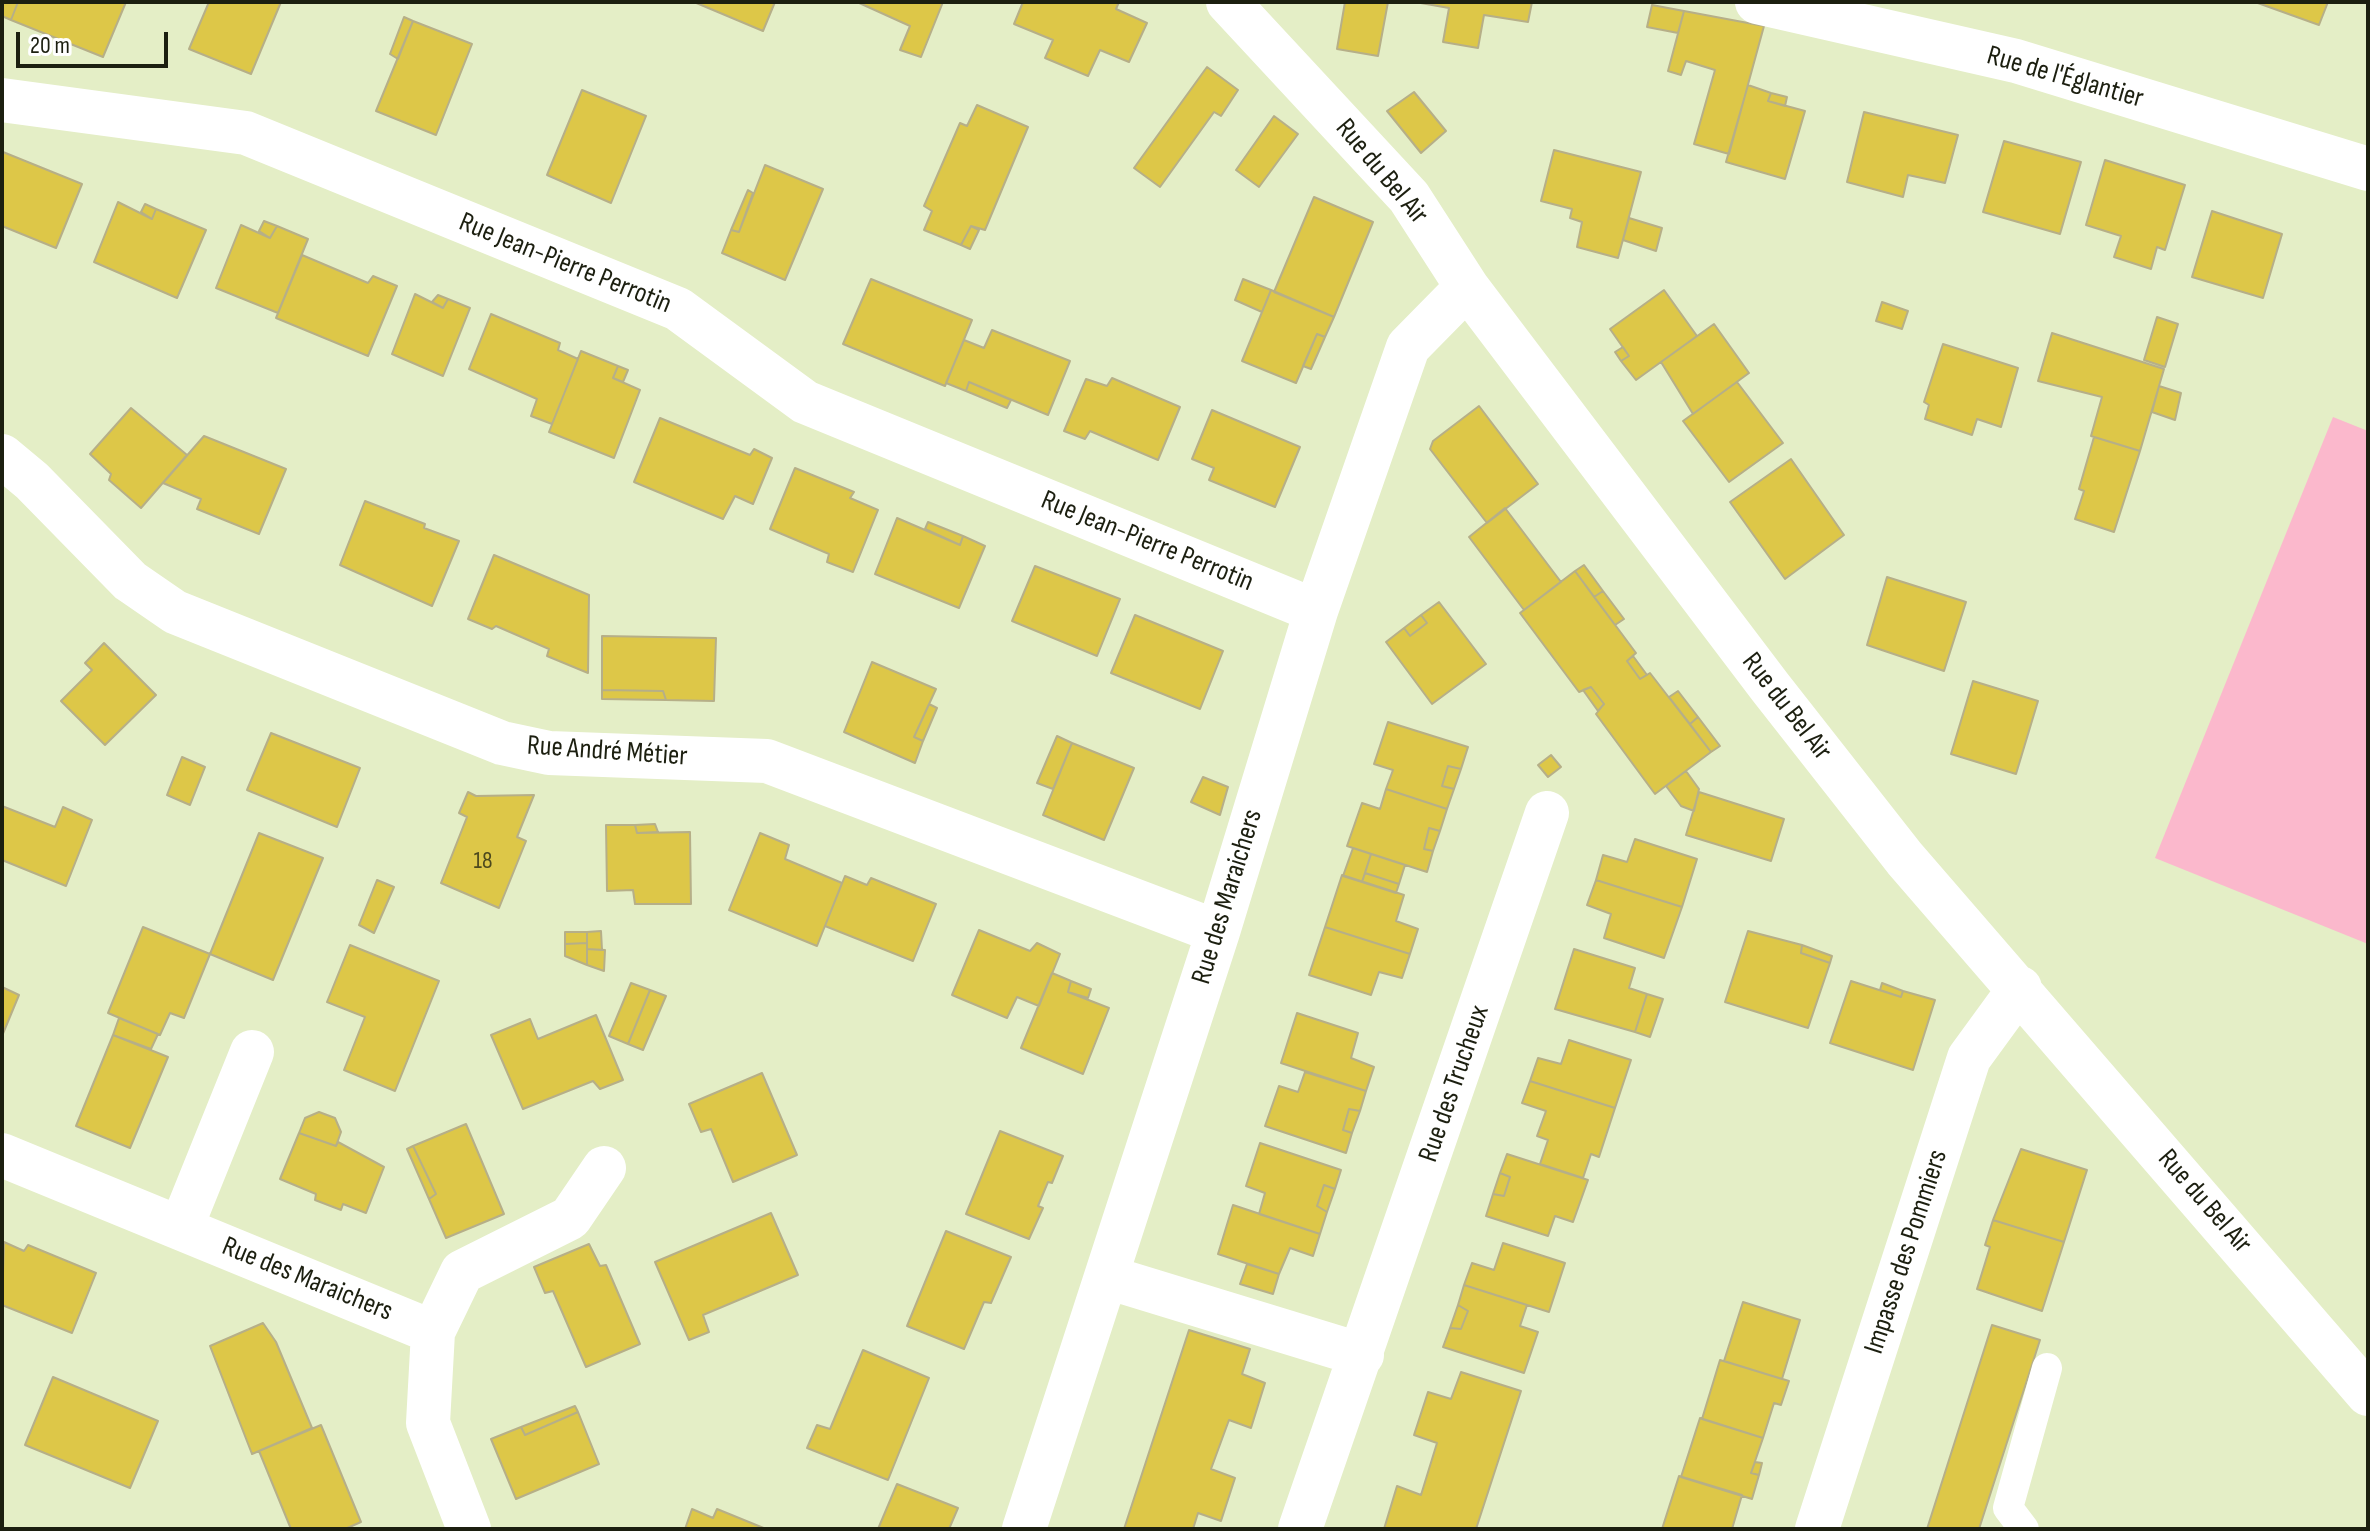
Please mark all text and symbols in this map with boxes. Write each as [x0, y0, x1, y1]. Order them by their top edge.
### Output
scale bar [20, 16, 172, 66]
text: 20 m [30, 31, 70, 60]
street label: Rue de l'Églantier [1983, 40, 2147, 116]
street label: Rue du Bel Air [1327, 113, 1435, 231]
street label: Rue Jean-Pierre Perrotin [454, 206, 676, 322]
street label: Rue Jean-Pierre Perrotin [1036, 484, 1258, 600]
street label: Rue du Bel Air [1734, 647, 1838, 767]
street label: Rue André Métier [526, 730, 688, 774]
street label: Rue des Maraichers [1185, 806, 1271, 988]
house number: 18 [474, 848, 492, 876]
street label: Rue des Trucheux [1413, 1001, 1497, 1167]
street label: Rue du Bel Air [2150, 1143, 2258, 1261]
street label: Impasse des Pommiers [1858, 1146, 1956, 1358]
street label: Rue des Maraichers [217, 1231, 397, 1329]

